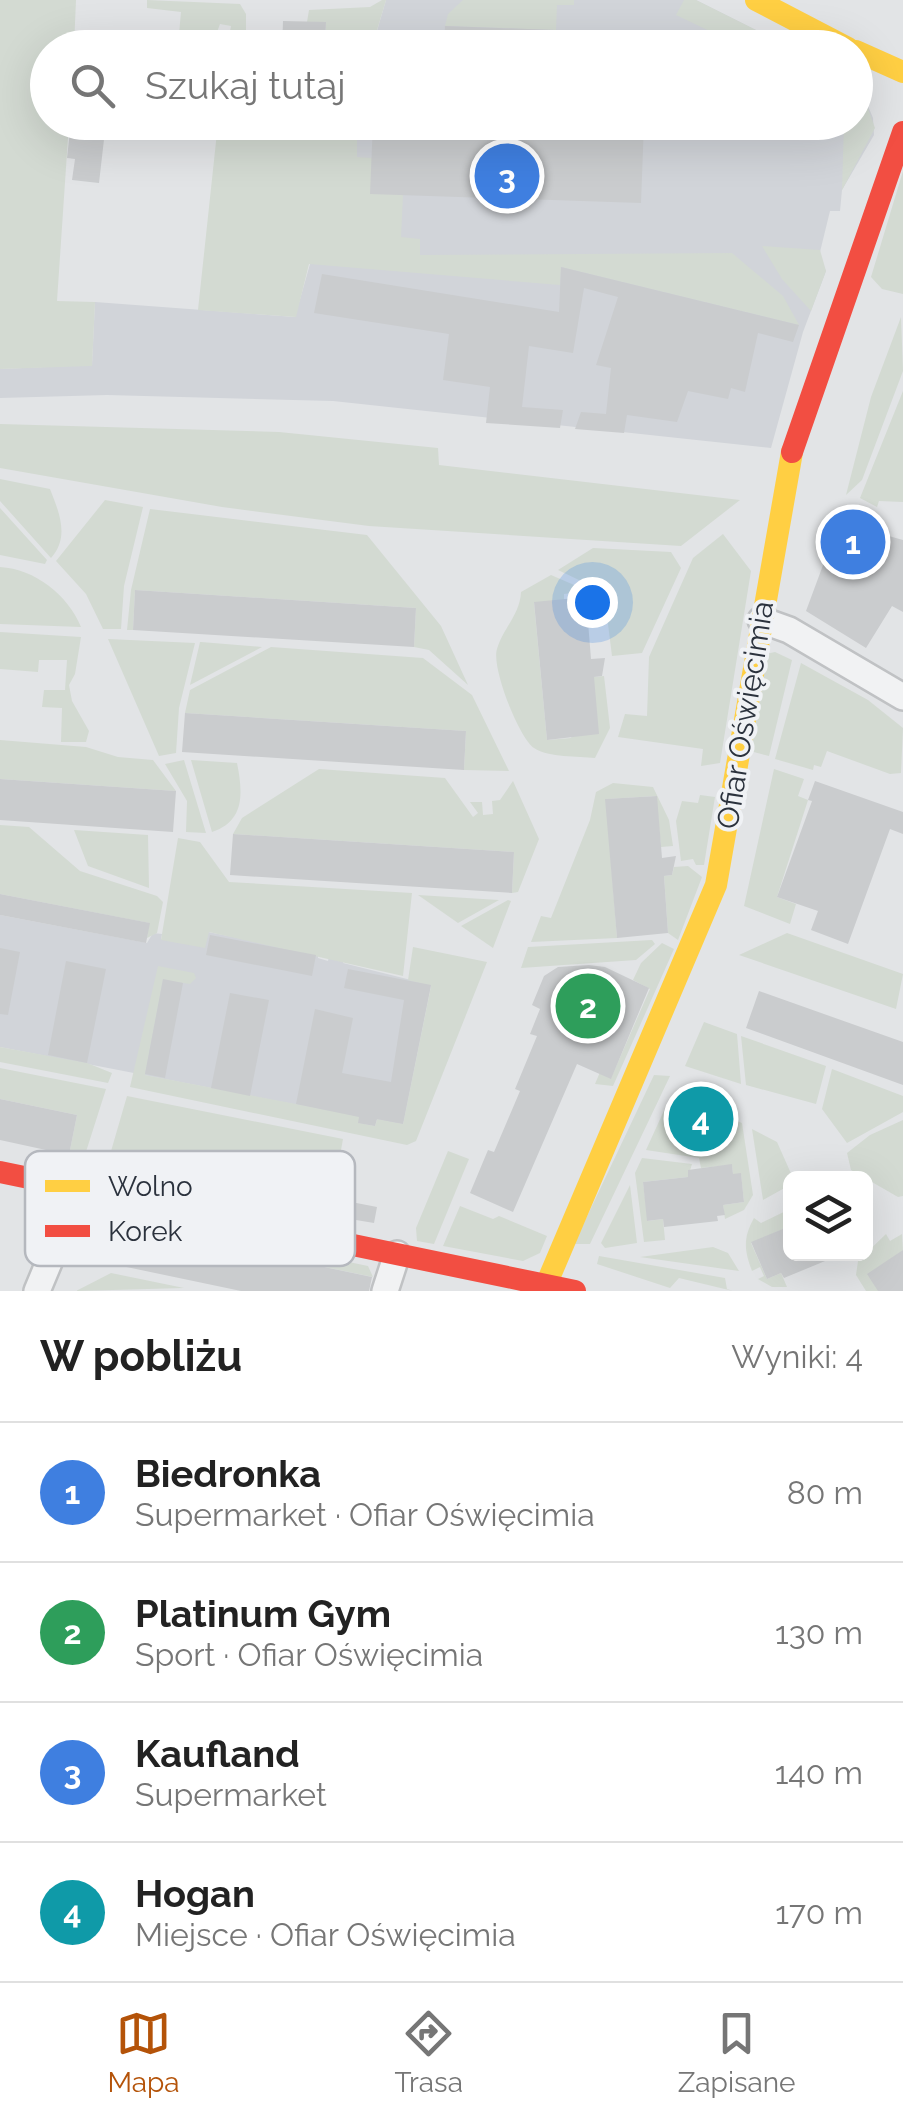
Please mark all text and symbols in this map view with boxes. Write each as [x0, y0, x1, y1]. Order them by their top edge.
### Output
search box [30, 30, 873, 140]
icon: search [65, 58, 120, 113]
text: Szukaj tutaj [145, 63, 346, 108]
pin: 3 [474, 138, 540, 214]
pin: 1 [820, 504, 886, 580]
your location [567, 577, 618, 628]
street label: Ofiar Oświęcimia [710, 599, 780, 831]
pin: 2 [556, 968, 620, 1044]
pin: 4 [668, 1082, 734, 1156]
legend [25, 1151, 355, 1266]
text: Wolno [108, 1170, 193, 1203]
map controls [783, 1171, 873, 1261]
button: layers [783, 1171, 873, 1261]
text: Korek [108, 1215, 183, 1248]
text: W pobliżu [40, 1332, 242, 1381]
text: Wyniki: 4 [731, 1338, 863, 1375]
text: Biedronka [135, 1451, 321, 1496]
text: 1 [65, 1474, 80, 1511]
text: 80 m [787, 1474, 863, 1511]
text: Supermarket · Ofiar Oświęcimia [135, 1496, 595, 1533]
text: Platinum Gym [135, 1591, 391, 1636]
text: 2 [63, 1614, 82, 1651]
text: 130 m [775, 1614, 863, 1651]
text: Sport · Ofiar Oświęcimia [135, 1636, 483, 1673]
text: Kaufland [135, 1731, 300, 1776]
text: 3 [64, 1754, 81, 1791]
text: 140 m [775, 1754, 863, 1791]
text: Supermarket [135, 1776, 327, 1813]
text: Hogan [135, 1871, 255, 1916]
text: 4 [63, 1894, 82, 1931]
text: 170 m [775, 1894, 863, 1931]
text: Miejsce · Ofiar Oświęcimia [135, 1916, 516, 1953]
tab: Mapa [107, 2006, 180, 2099]
tab: Trasa [395, 2006, 463, 2099]
tab: Zapisane [678, 2006, 796, 2099]

